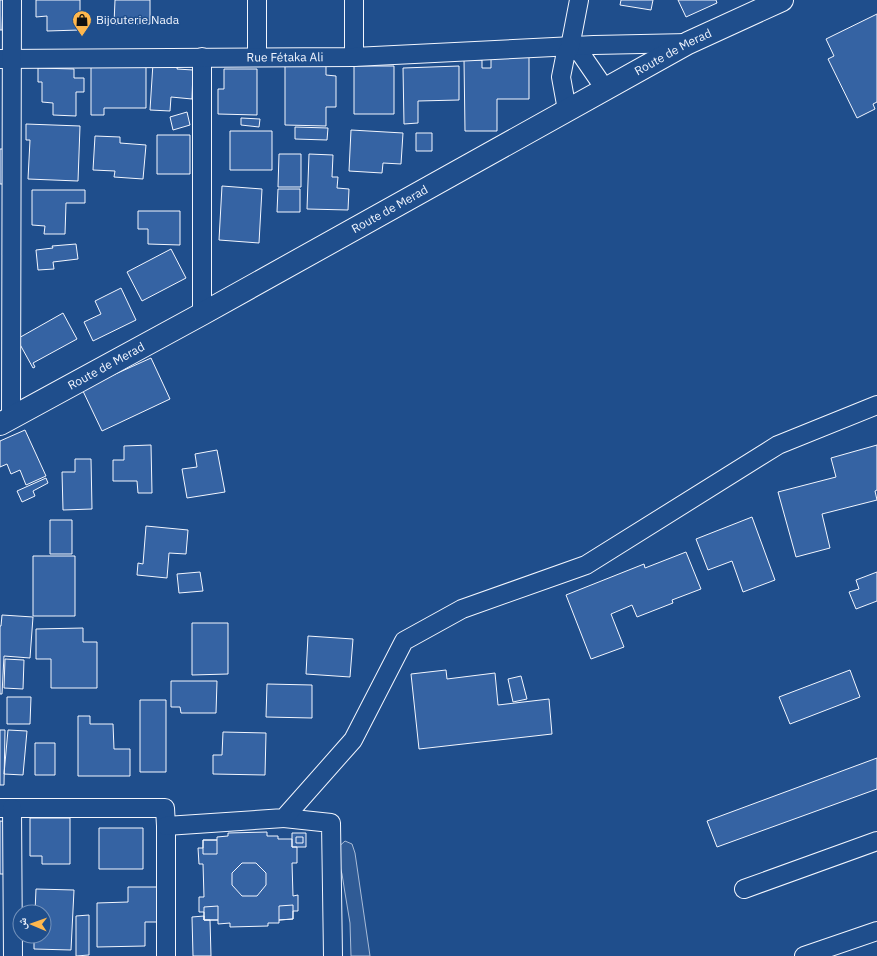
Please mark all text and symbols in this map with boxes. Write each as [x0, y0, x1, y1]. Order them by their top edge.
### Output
shop icon: Bijouterie Nada [71, 9, 93, 37]
place label: Bijouterie Nada [96, 12, 180, 27]
street label: Route de Merad [632, 25, 714, 78]
street label: Rue Fétaka Ali [246, 49, 324, 65]
street label: Route de Merad [349, 182, 430, 236]
street label: Route de Merad [65, 339, 147, 393]
north arrow [12, 904, 52, 944]
text: ش [15, 917, 30, 930]

